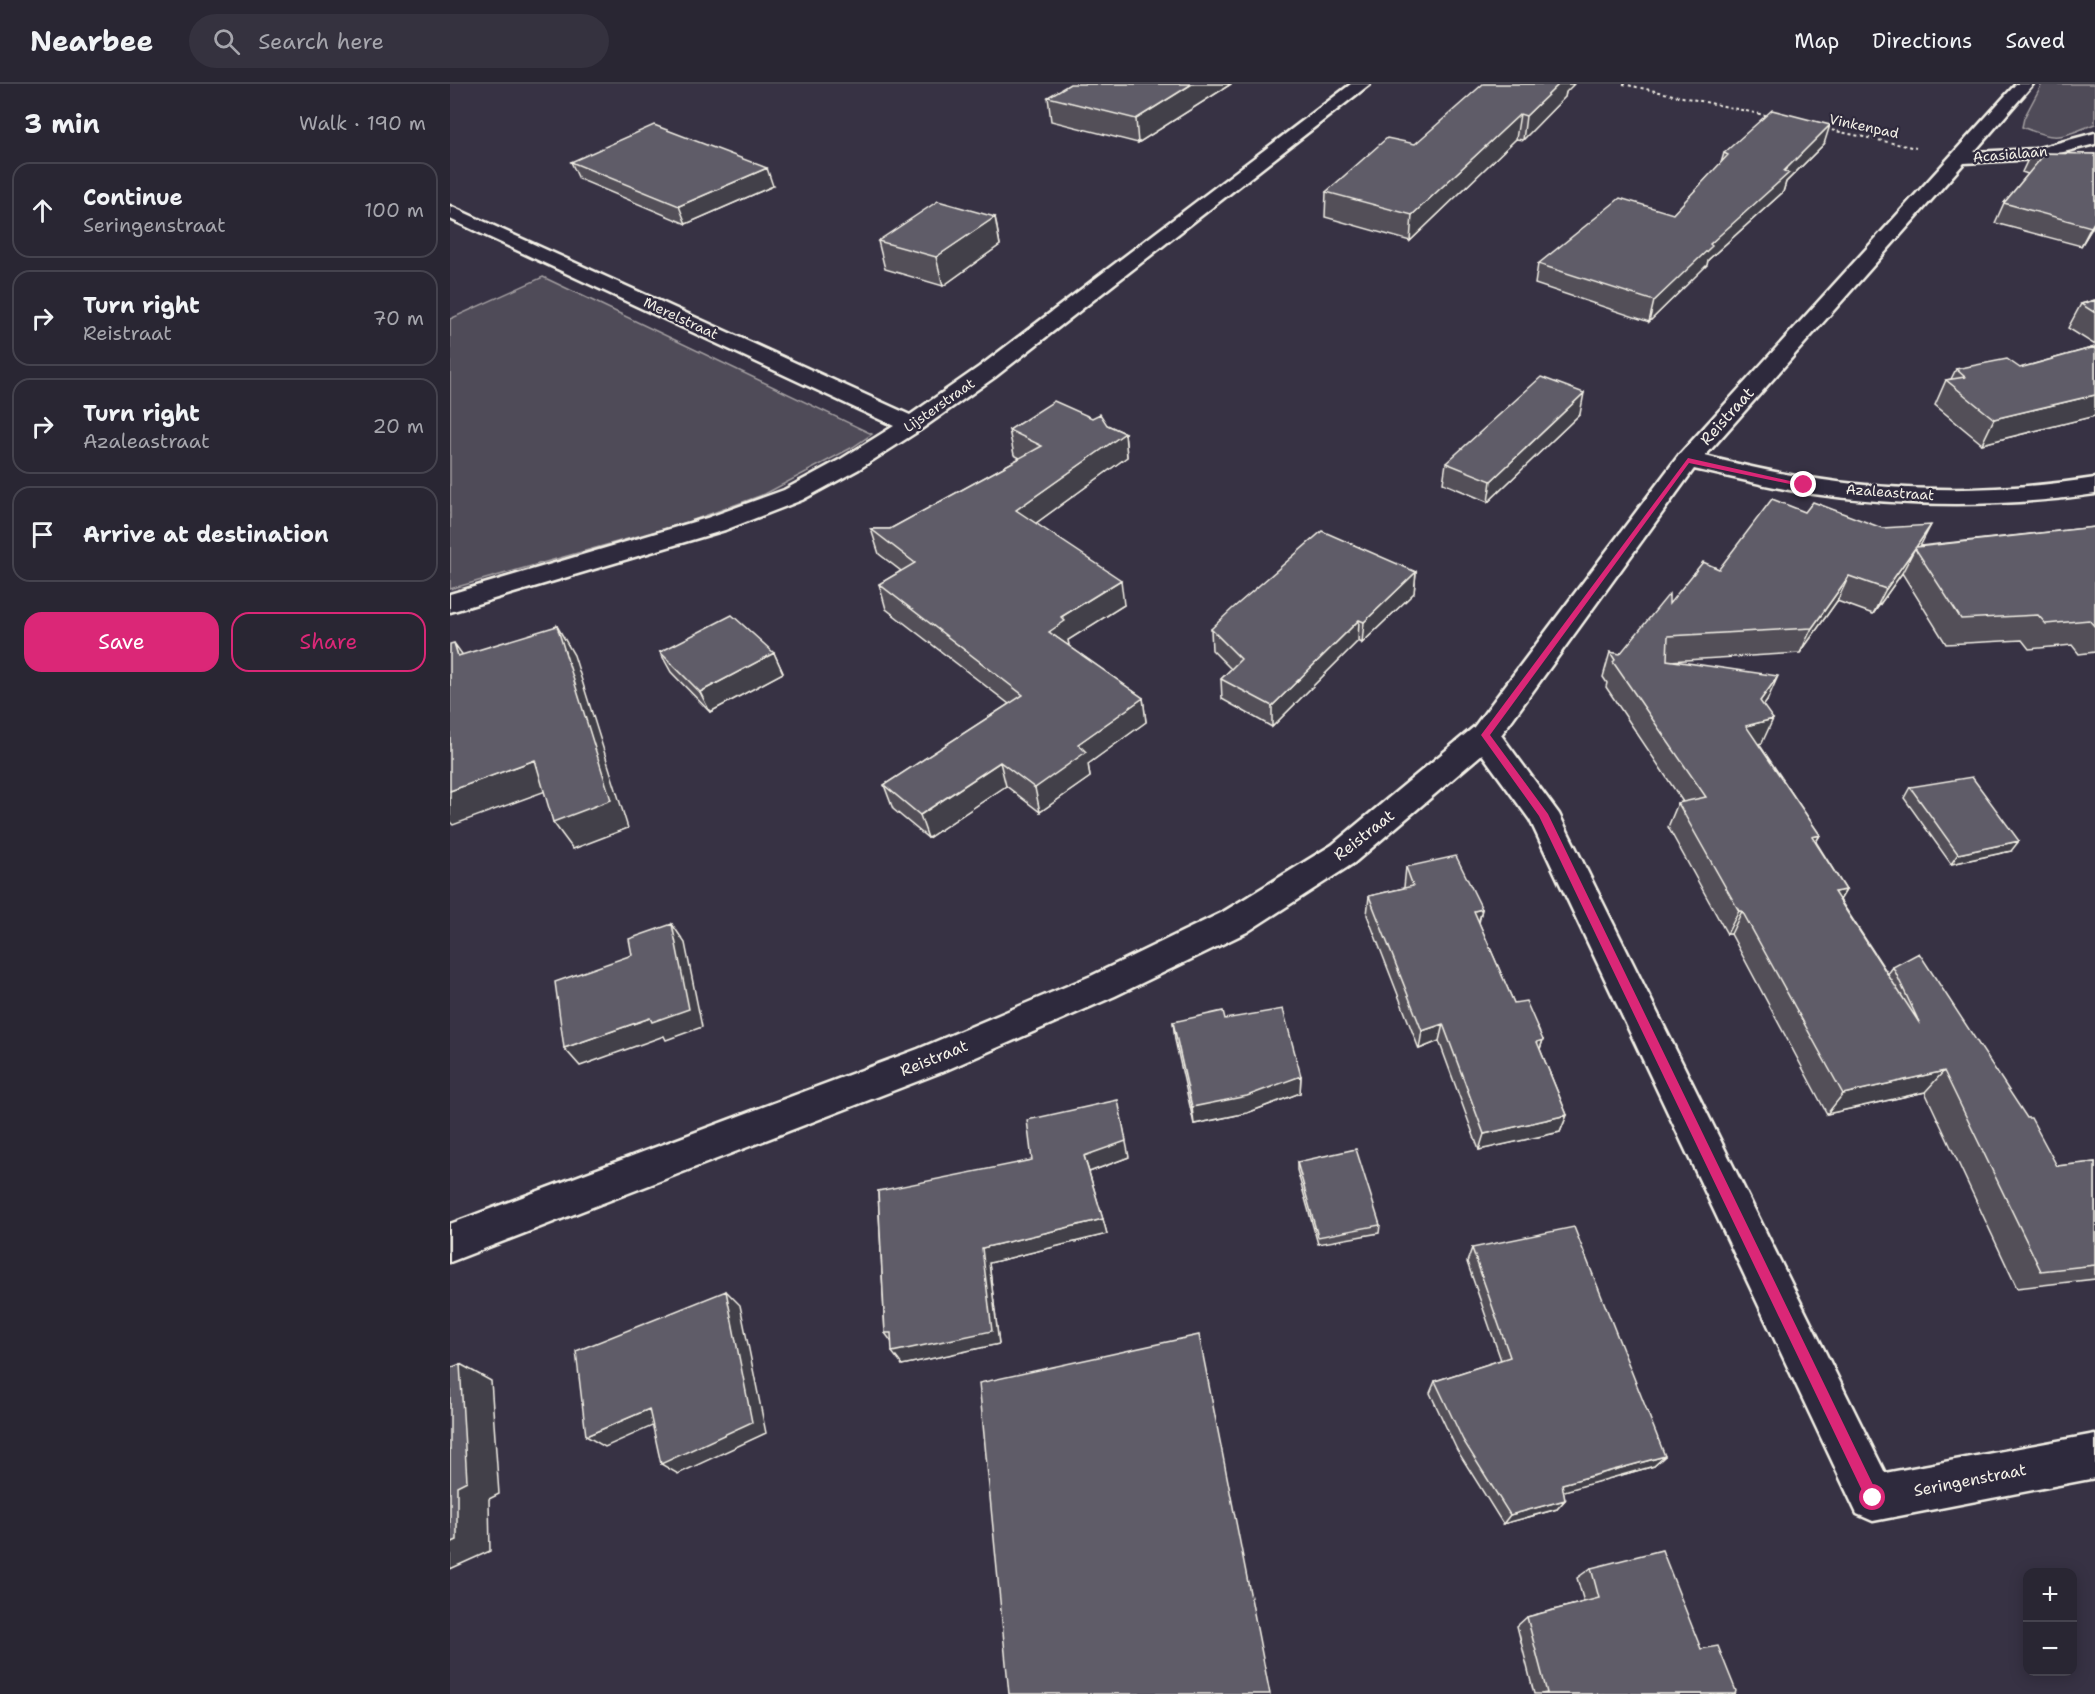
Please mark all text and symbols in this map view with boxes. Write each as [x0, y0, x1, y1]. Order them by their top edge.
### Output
search box [189, 14, 609, 68]
text: Nearbee [30, 22, 153, 60]
icon: search [210, 25, 243, 58]
text: Search here [258, 27, 384, 56]
text: Map [1794, 27, 1839, 55]
text: Directions [1872, 27, 1972, 55]
text: Saved [2005, 27, 2065, 55]
text: 3 min [24, 106, 100, 141]
text: Walk · 190 m [299, 110, 426, 136]
street label: Vinkenpad [1827, 110, 1901, 142]
street label: Acasialaan [1972, 142, 2048, 166]
text: Continue [83, 183, 183, 212]
icon: ahead [26, 194, 59, 227]
text: 100 m [364, 197, 424, 223]
text: Seringenstraat [83, 212, 226, 238]
text: Turn right [83, 291, 200, 320]
street label: Merelstraat [641, 293, 721, 343]
icon: right [26, 302, 59, 335]
text: 70 m [372, 305, 424, 331]
text: Reistraat [83, 320, 172, 346]
street label: Lijsterstraat [900, 374, 978, 436]
street label: Reistraat [1695, 383, 1759, 449]
text: Turn right [83, 399, 200, 428]
icon: right [26, 410, 59, 443]
text: 20 m [373, 413, 424, 439]
text: Azaleastraat [83, 428, 210, 454]
route end [1790, 471, 1816, 497]
street label: Azaleastraat [1845, 480, 1935, 504]
icon: arrive [26, 518, 59, 551]
text: Arrive at destination [83, 520, 329, 549]
button: Save [24, 612, 219, 672]
button: Share [231, 612, 426, 672]
street label: Reistraat [1329, 805, 1399, 865]
street label: Reistraat [897, 1035, 971, 1081]
street label: Seringenstraat [1912, 1459, 2028, 1501]
route start [1859, 1484, 1885, 1510]
map controls [2023, 1568, 2077, 1676]
button: + [2023, 1568, 2077, 1622]
button: − [2023, 1622, 2077, 1676]

